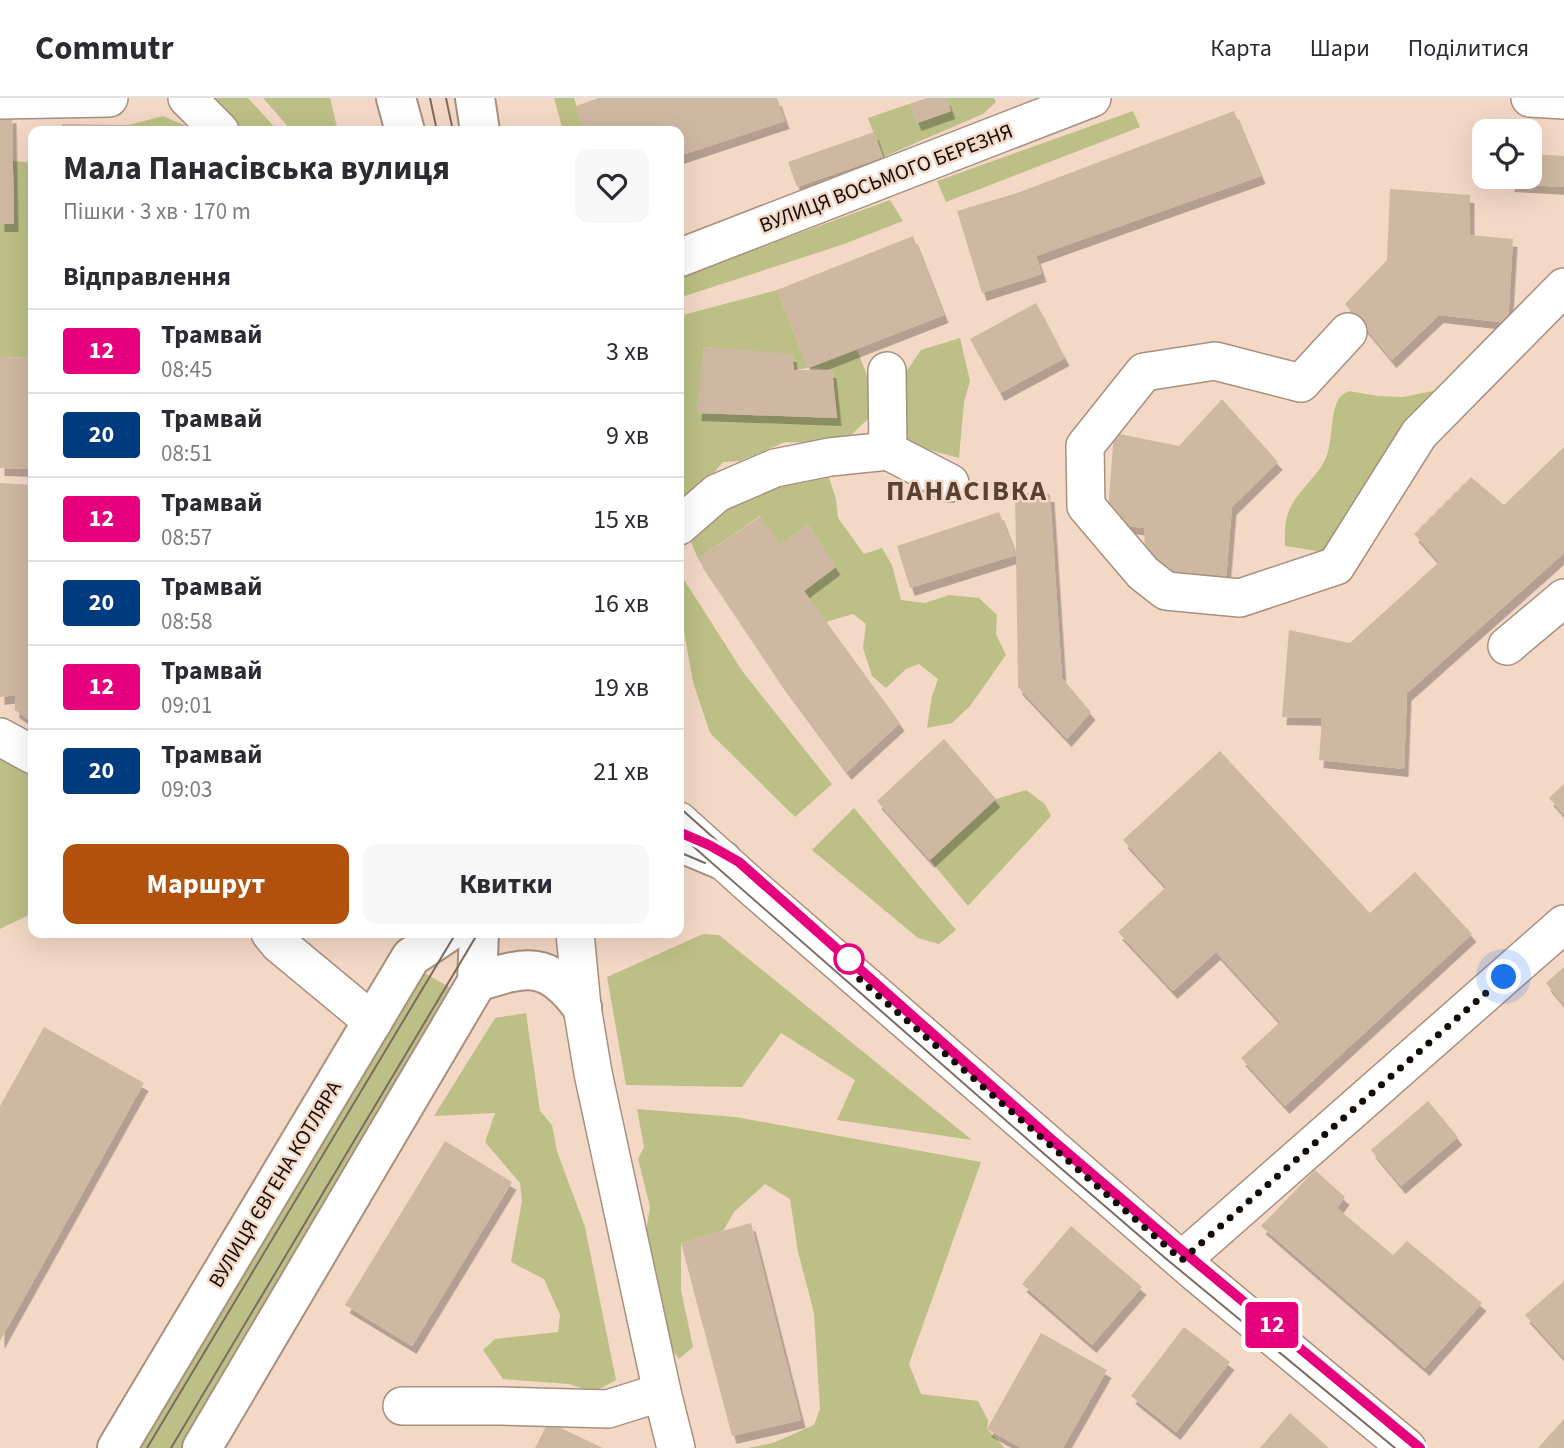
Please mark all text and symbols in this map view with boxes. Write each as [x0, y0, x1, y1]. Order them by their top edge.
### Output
text: Commutr [35, 25, 174, 72]
text: Карта [1210, 31, 1272, 66]
text: Шари [1310, 31, 1370, 66]
text: Поділитися [1408, 31, 1529, 66]
street label: ВУЛИЦЯ ВОСЬМОГО БЕРЕЗНЯ [755, 116, 1017, 240]
map controls [1472, 119, 1542, 189]
button: locate [1472, 119, 1542, 189]
text: Мала Панасівська вулиця [63, 145, 450, 192]
button: heart [575, 149, 649, 223]
text: Пішки · 3 хв · 170 m [63, 195, 251, 228]
text: Відправлення [63, 258, 231, 295]
text: Трамвай [161, 316, 262, 353]
text: 12 [89, 333, 114, 368]
text: 3 хв [606, 333, 649, 370]
text: 08:45 [161, 353, 212, 386]
text: Трамвай [161, 400, 262, 437]
text: 20 [89, 417, 114, 452]
text: 9 хв [606, 417, 649, 454]
text: 08:51 [161, 437, 212, 470]
district label: ПАНАСІВКА [886, 471, 1048, 511]
text: Трамвай [161, 484, 262, 521]
text: 12 [89, 501, 114, 536]
text: 15 хв [593, 501, 649, 538]
text: 08:57 [161, 521, 212, 554]
text: Трамвай [161, 568, 262, 605]
text: 20 [89, 585, 114, 620]
text: 16 хв [593, 585, 649, 622]
text: 08:58 [161, 605, 212, 638]
text: Трамвай [161, 652, 262, 689]
text: 12 [89, 669, 114, 704]
text: 19 хв [593, 669, 649, 706]
text: 09:01 [161, 689, 212, 722]
text: Трамвай [161, 736, 262, 773]
text: 20 [89, 753, 114, 788]
text: 21 хв [593, 753, 649, 790]
text: 09:03 [161, 773, 212, 806]
button: Маршрут [63, 844, 349, 924]
button: Квитки [363, 844, 649, 924]
unlabelled marker [834, 944, 864, 974]
your location [1486, 959, 1521, 994]
street label: ВУЛИЦЯ ЄВГЕНА КОТЛЯРА [201, 1074, 349, 1293]
line badge: 12 [1240, 1302, 1304, 1348]
text: 12 [1259, 1307, 1285, 1342]

